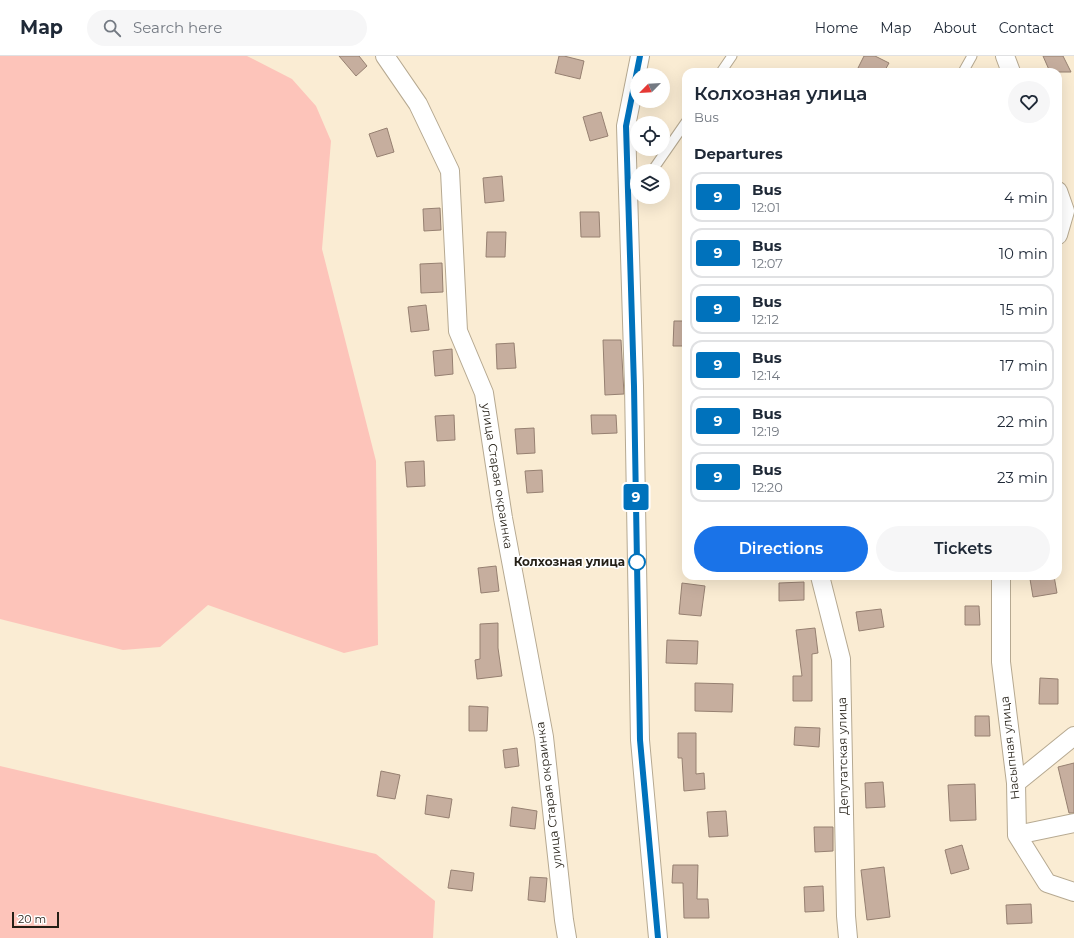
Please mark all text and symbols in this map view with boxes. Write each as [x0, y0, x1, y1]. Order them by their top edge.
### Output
search box [87, 10, 367, 46]
text: Map [20, 16, 63, 39]
icon: search [101, 17, 123, 39]
text: Search here [133, 18, 222, 37]
text: Home [815, 19, 858, 37]
text: Map [880, 19, 911, 37]
text: About [933, 19, 977, 37]
text: Contact [999, 19, 1054, 37]
north arrow [630, 68, 670, 108]
map controls [630, 68, 670, 204]
button: heart [1008, 81, 1050, 123]
text: Колхозная улица [694, 82, 867, 105]
text: Bus [694, 109, 719, 125]
button: locate [630, 116, 670, 156]
text: Departures [694, 144, 783, 163]
button: layers [630, 164, 670, 204]
text: Bus [752, 180, 782, 199]
text: 9 [714, 188, 722, 206]
text: 4 min [1004, 188, 1048, 207]
text: 12:01 [752, 199, 780, 215]
text: Bus [752, 236, 782, 255]
text: 9 [714, 244, 722, 262]
text: 10 min [999, 244, 1048, 263]
text: 12:07 [752, 255, 783, 271]
text: Bus [752, 292, 782, 311]
text: 9 [714, 300, 722, 318]
text: 15 min [1000, 300, 1048, 319]
text: 12:12 [752, 311, 779, 327]
text: Bus [752, 348, 782, 367]
text: 9 [714, 356, 722, 374]
text: 17 min [1000, 356, 1048, 375]
text: 12:14 [752, 367, 780, 383]
street label: улица Старая окраинка [478, 401, 516, 550]
text: Bus [752, 404, 782, 423]
text: 9 [714, 412, 722, 430]
text: 22 min [997, 412, 1048, 431]
text: 12:19 [752, 423, 779, 439]
text: Bus [752, 460, 782, 479]
text: 9 [714, 468, 722, 486]
text: 23 min [997, 468, 1048, 487]
text: 12:20 [752, 479, 783, 495]
line badge: 9 [623, 484, 649, 510]
text: 9 [632, 488, 640, 506]
button: Directions [694, 526, 868, 572]
button: Tickets [876, 526, 1050, 572]
marker: Колхозная улица [628, 553, 646, 571]
place label: Колхозная улица [514, 554, 625, 569]
street label: Насыпная улица [997, 696, 1022, 801]
street label: Депутатская улица [834, 697, 851, 815]
street label: улица Старая окраинка [532, 721, 565, 870]
scale bar [12, 910, 59, 929]
text: 20 m [18, 912, 46, 926]

